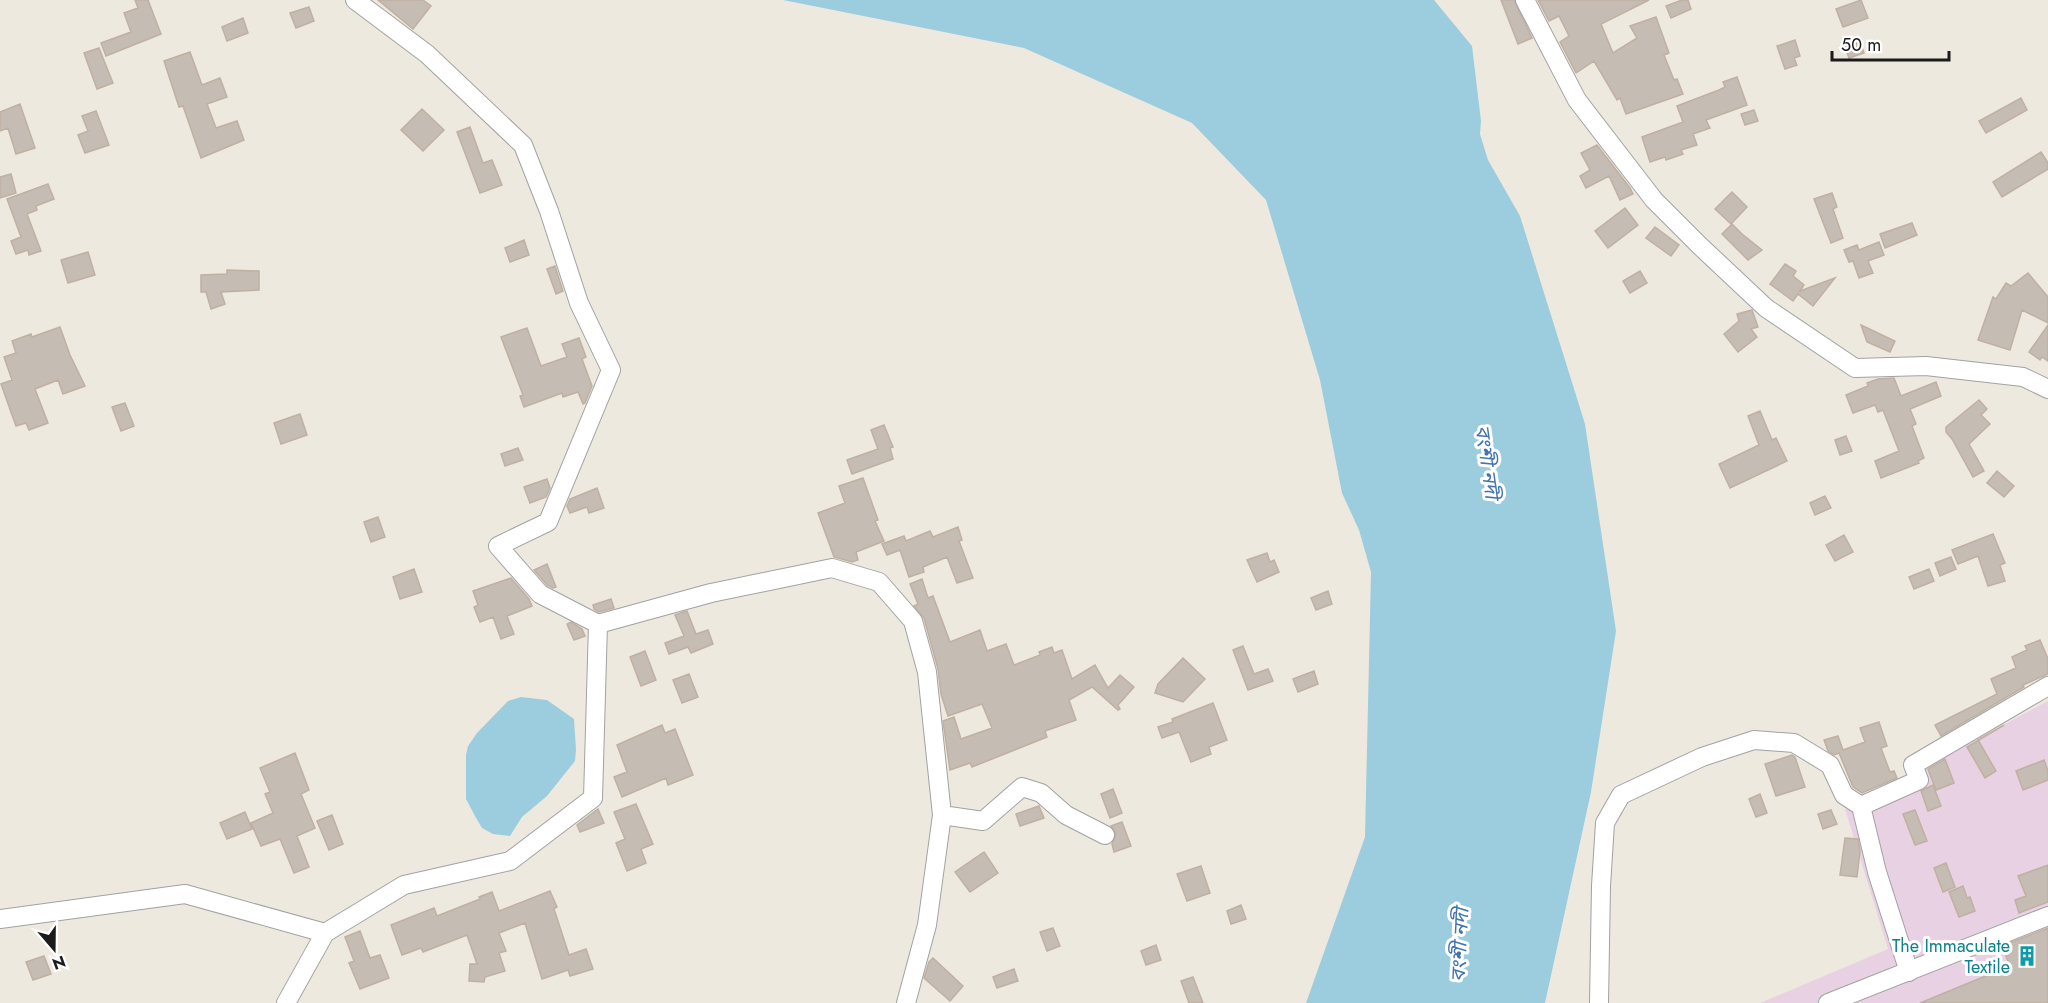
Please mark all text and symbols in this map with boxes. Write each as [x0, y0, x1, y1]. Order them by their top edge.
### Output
scale bar [1832, 24, 1949, 62]
text: 50 m [1841, 32, 1881, 58]
water label: বংশী নদী [1467, 423, 1507, 504]
water label: বংশী নদী [1444, 904, 1477, 983]
north arrow [24, 919, 84, 979]
place label: The Immaculate Textile [1892, 933, 2010, 980]
building icon: The Immaculate Textile [2015, 944, 2039, 968]
text: N [49, 950, 69, 976]

